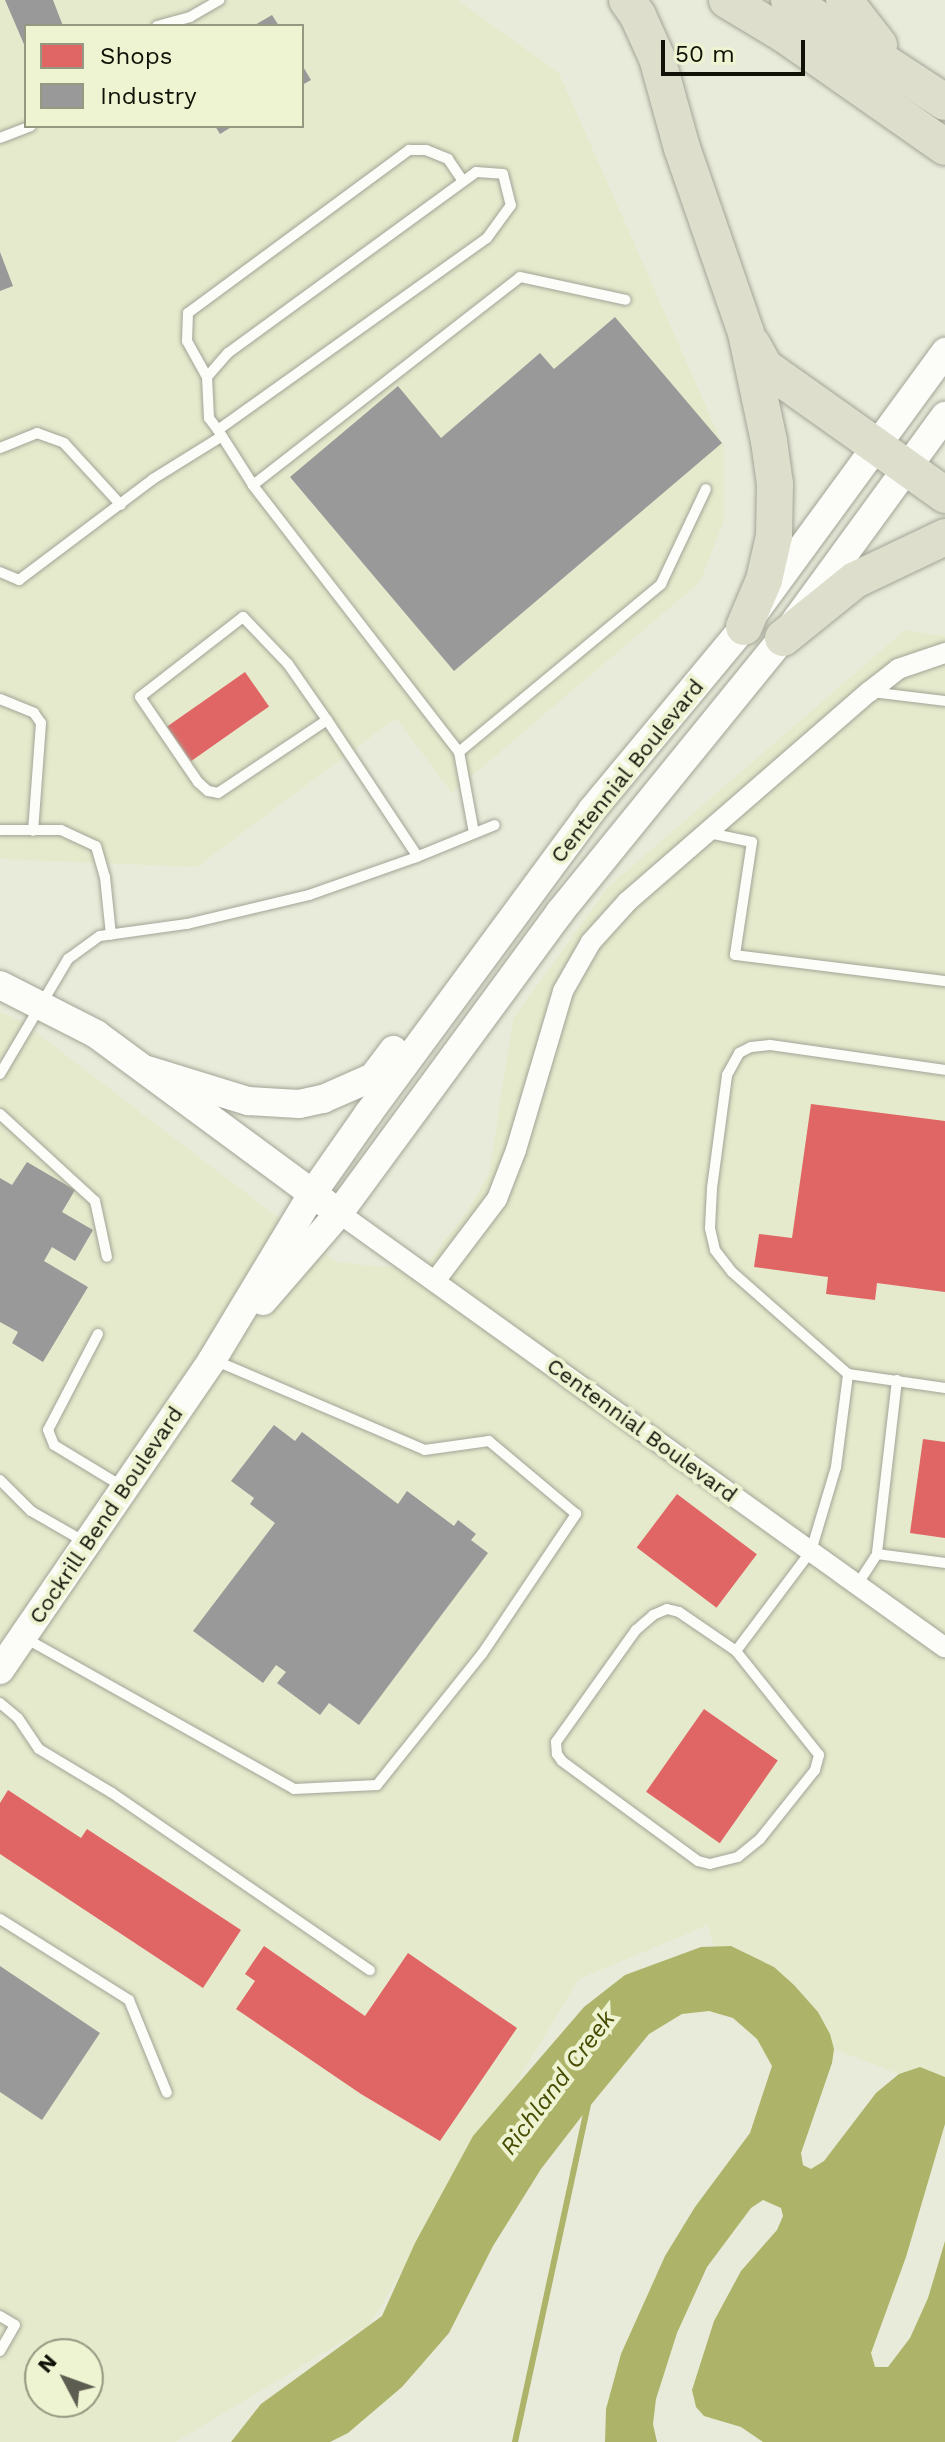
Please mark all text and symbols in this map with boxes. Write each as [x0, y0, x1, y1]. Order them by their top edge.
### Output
legend [24, 24, 304, 128]
scale bar [665, 24, 809, 74]
text: 50 m [675, 40, 735, 68]
text: Shops [100, 42, 172, 70]
text: Industry [100, 82, 197, 110]
street label: Centennial Boulevard [545, 674, 709, 868]
street label: Centennial Boulevard [542, 1352, 742, 1508]
street label: Cockrill Bend Boulevard [23, 1401, 189, 1629]
water label: Richland Creek [494, 2005, 622, 2161]
north arrow [24, 2338, 104, 2418]
text: N [32, 2349, 62, 2378]

